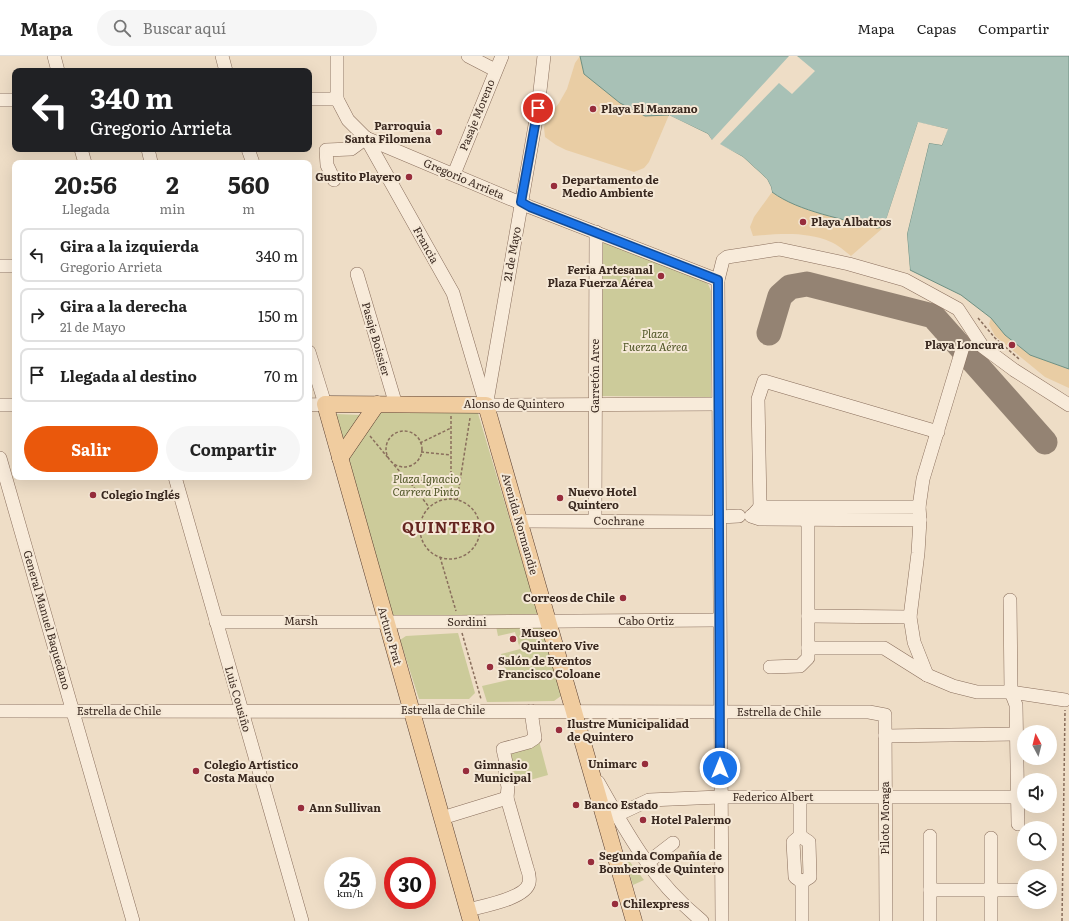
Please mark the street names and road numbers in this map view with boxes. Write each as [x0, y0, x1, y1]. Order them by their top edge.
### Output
street label: Pasaje Moreno [454, 76, 498, 153]
street label: Gregorio Arrieta [421, 154, 507, 202]
street label: Francia [410, 223, 444, 266]
street label: 21 de Mayo [498, 225, 524, 283]
street label: Pasaje Boissier [359, 300, 395, 378]
street label: Garretón Arce [586, 339, 602, 413]
street label: Alonso de Quintero [464, 395, 564, 411]
street label: Avenida Normandie [499, 471, 543, 577]
street label: Cochrane [594, 512, 645, 528]
street label: General Manuel Baquedano [20, 548, 76, 691]
street label: Arturo Prat [375, 605, 407, 667]
street label: Marsh [284, 612, 318, 628]
street label: Cabo Ortiz [618, 612, 674, 628]
street label: Sordini [447, 613, 487, 629]
street label: Luis Cousiño [222, 664, 256, 734]
street label: Estrella de Chile [401, 701, 486, 717]
street label: Estrella de Chile [77, 702, 162, 718]
street label: Estrella de Chile [737, 703, 822, 719]
street label: Piloto Moraga [876, 781, 892, 855]
street label: Federico Albert [733, 788, 814, 804]

